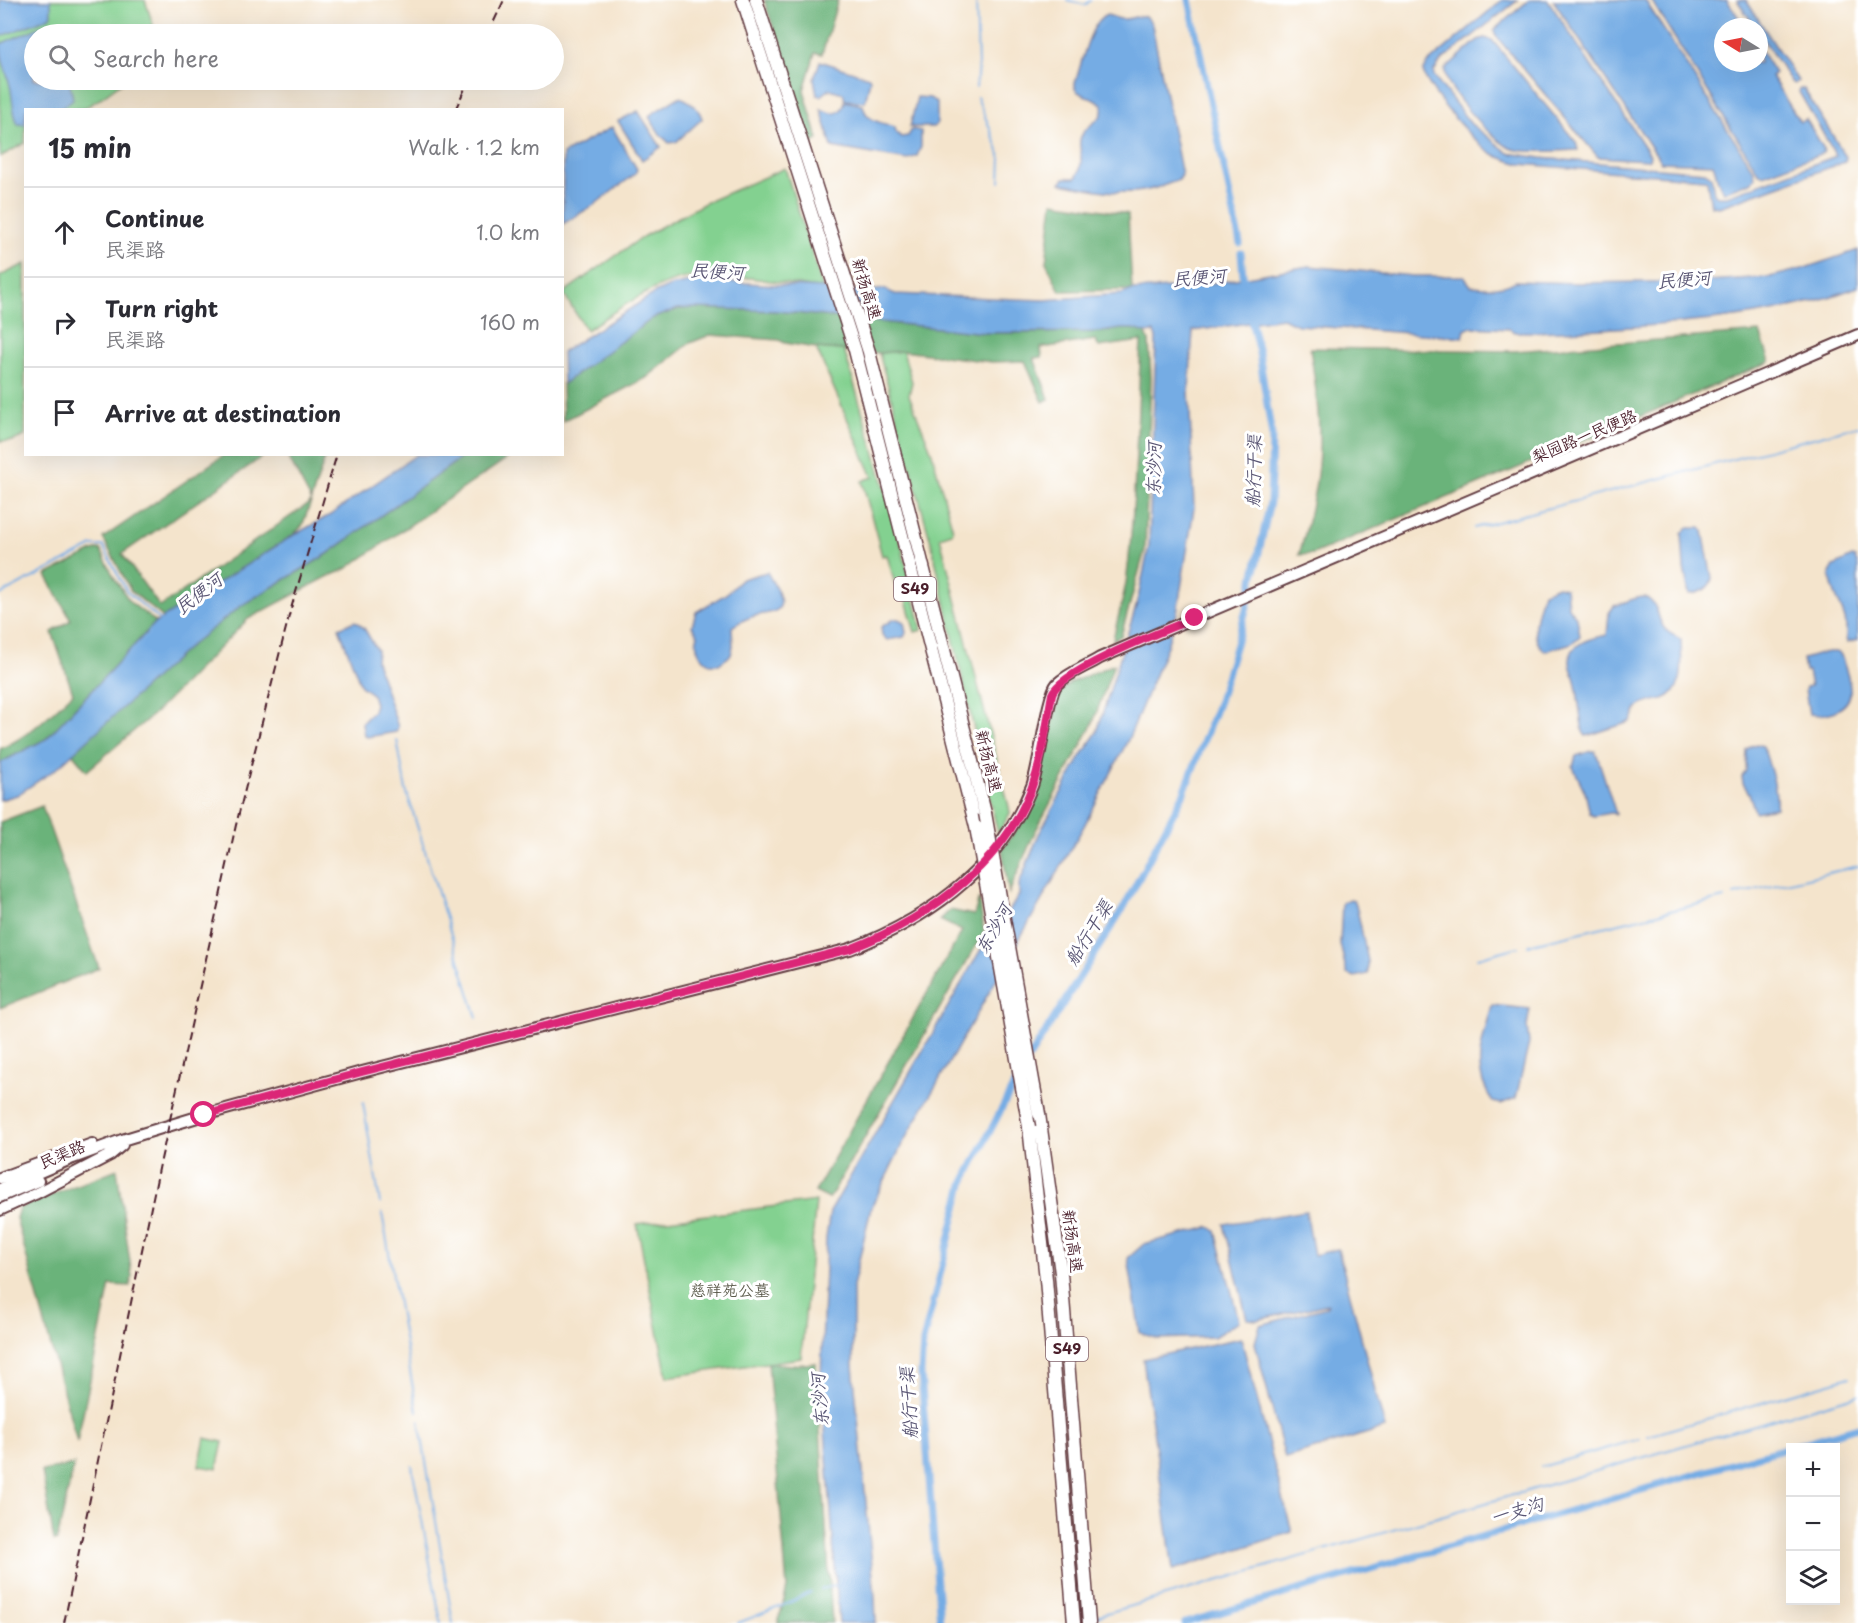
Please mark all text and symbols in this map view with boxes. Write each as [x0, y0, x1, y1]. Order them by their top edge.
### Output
north arrow [1714, 18, 1768, 72]
search box [24, 24, 564, 90]
icon: search [45, 41, 78, 74]
text: Search here [93, 41, 219, 74]
text: 15 min [48, 128, 132, 167]
text: Walk · 1.2 km [408, 132, 540, 162]
text: Continue [105, 201, 204, 234]
icon: ahead [48, 216, 81, 249]
text: 1.0 km [476, 217, 540, 247]
text: 民渠路 [105, 234, 165, 264]
street label: 新扬高速 [847, 255, 889, 323]
water label: 民便河 [689, 256, 748, 286]
water label: 民便河 [1171, 260, 1230, 292]
water label: 民便河 [1656, 262, 1715, 294]
text: Turn right [105, 291, 218, 324]
icon: right [48, 306, 81, 339]
text: 160 m [480, 307, 540, 337]
text: 民渠路 [105, 324, 165, 354]
icon: arrive [48, 396, 81, 429]
text: Arrive at destination [105, 396, 341, 429]
street label: 梨园路一民便路 [1527, 402, 1640, 468]
water label: 船行干渠 [1238, 432, 1267, 507]
water label: 东沙河 [1139, 439, 1167, 496]
water label: 民便河 [168, 564, 230, 620]
road number: S49 [894, 577, 936, 601]
route end [1181, 604, 1207, 630]
street label: 新扬高速 [971, 727, 1009, 795]
water label: 船行干渠 [1057, 893, 1119, 970]
water label: 东沙河 [968, 896, 1019, 958]
route start [190, 1101, 216, 1127]
street label: 民渠路 [35, 1133, 88, 1174]
street label: 新扬高速 [1058, 1207, 1090, 1274]
park label: 慈祥苑公墓 [690, 1277, 770, 1301]
road number: S49 [1046, 1337, 1088, 1361]
water label: 船行干渠 [892, 1364, 923, 1440]
water label: 东沙河 [802, 1369, 834, 1428]
map controls [1786, 1443, 1840, 1605]
button: + [1786, 1443, 1840, 1497]
water label: 一支沟 [1487, 1489, 1548, 1530]
button: − [1786, 1497, 1840, 1551]
button: layers [1786, 1551, 1840, 1605]

